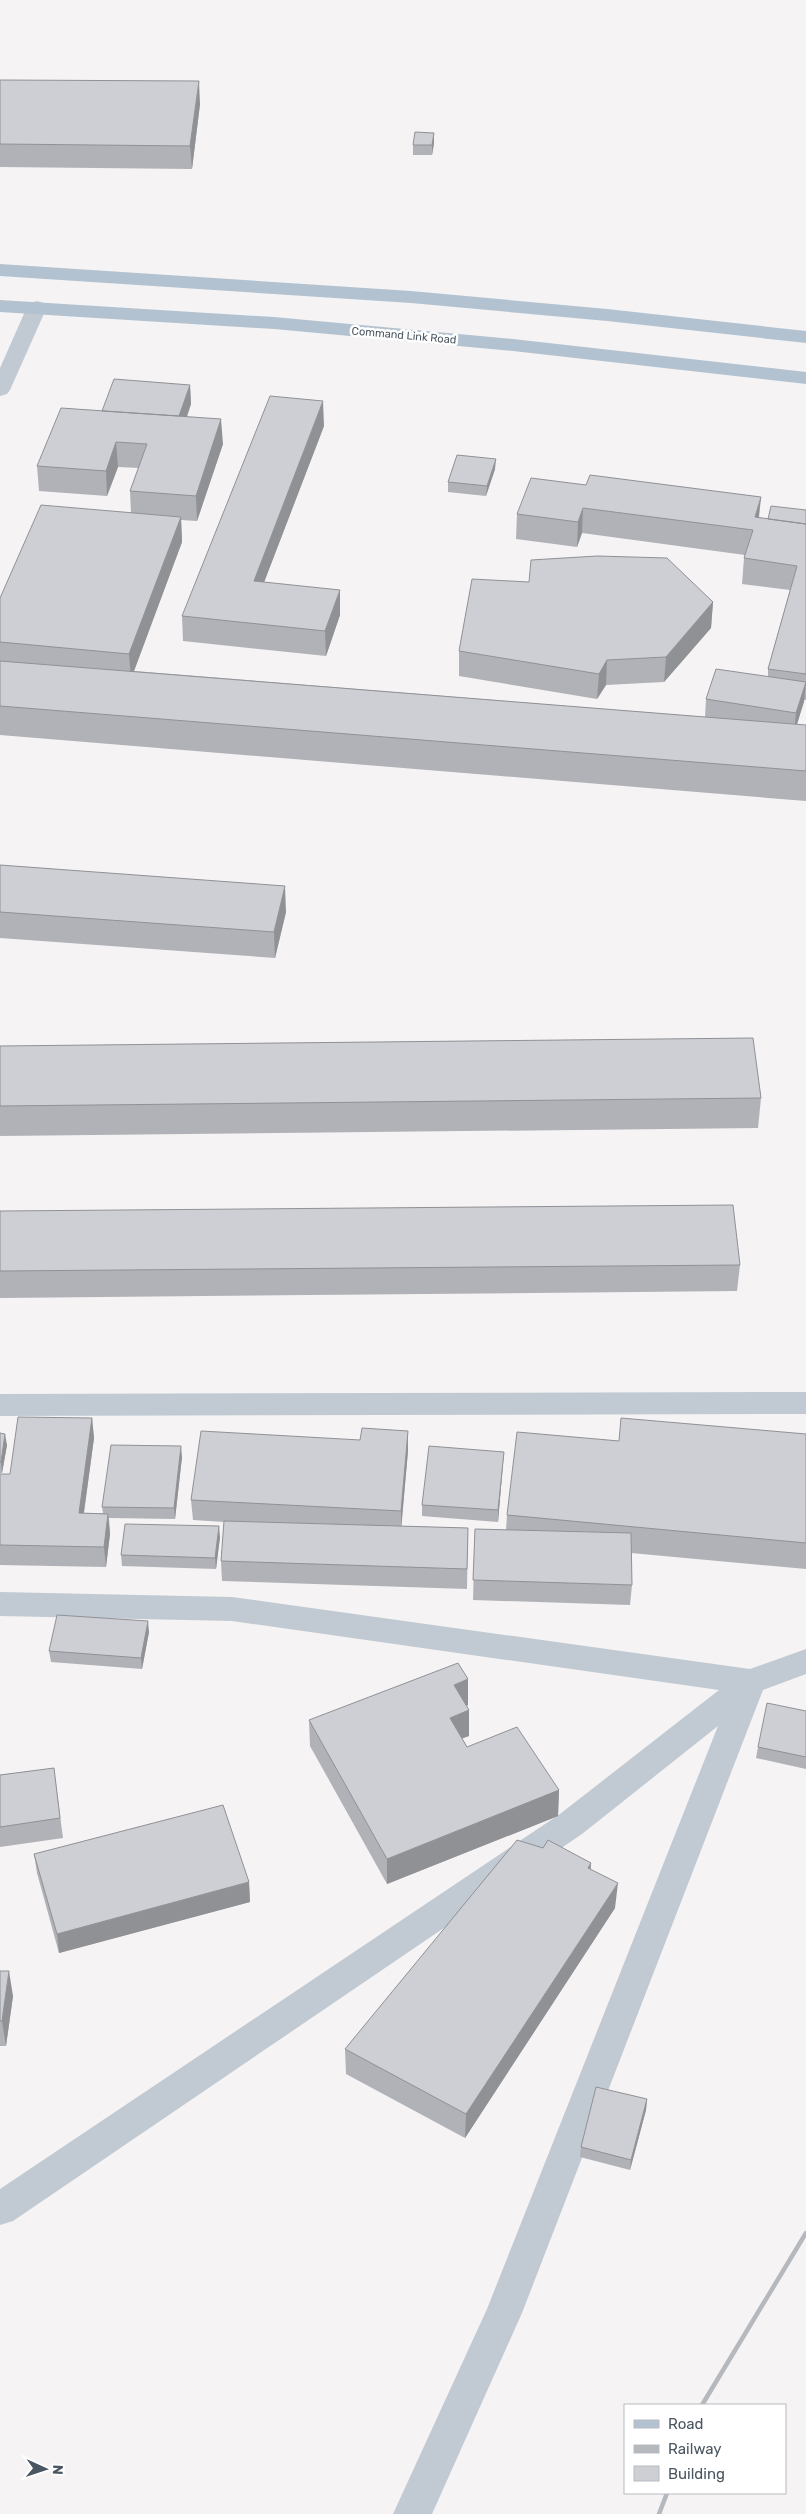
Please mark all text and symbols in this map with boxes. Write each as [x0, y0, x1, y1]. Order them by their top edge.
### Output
street label: Command Link Road [351, 324, 457, 347]
legend [624, 2404, 786, 2494]
text: Road [668, 2415, 704, 2433]
text: Railway [668, 2440, 722, 2458]
north arrow [20, 2444, 70, 2494]
text: N [49, 2464, 66, 2475]
text: Building [668, 2465, 725, 2483]

